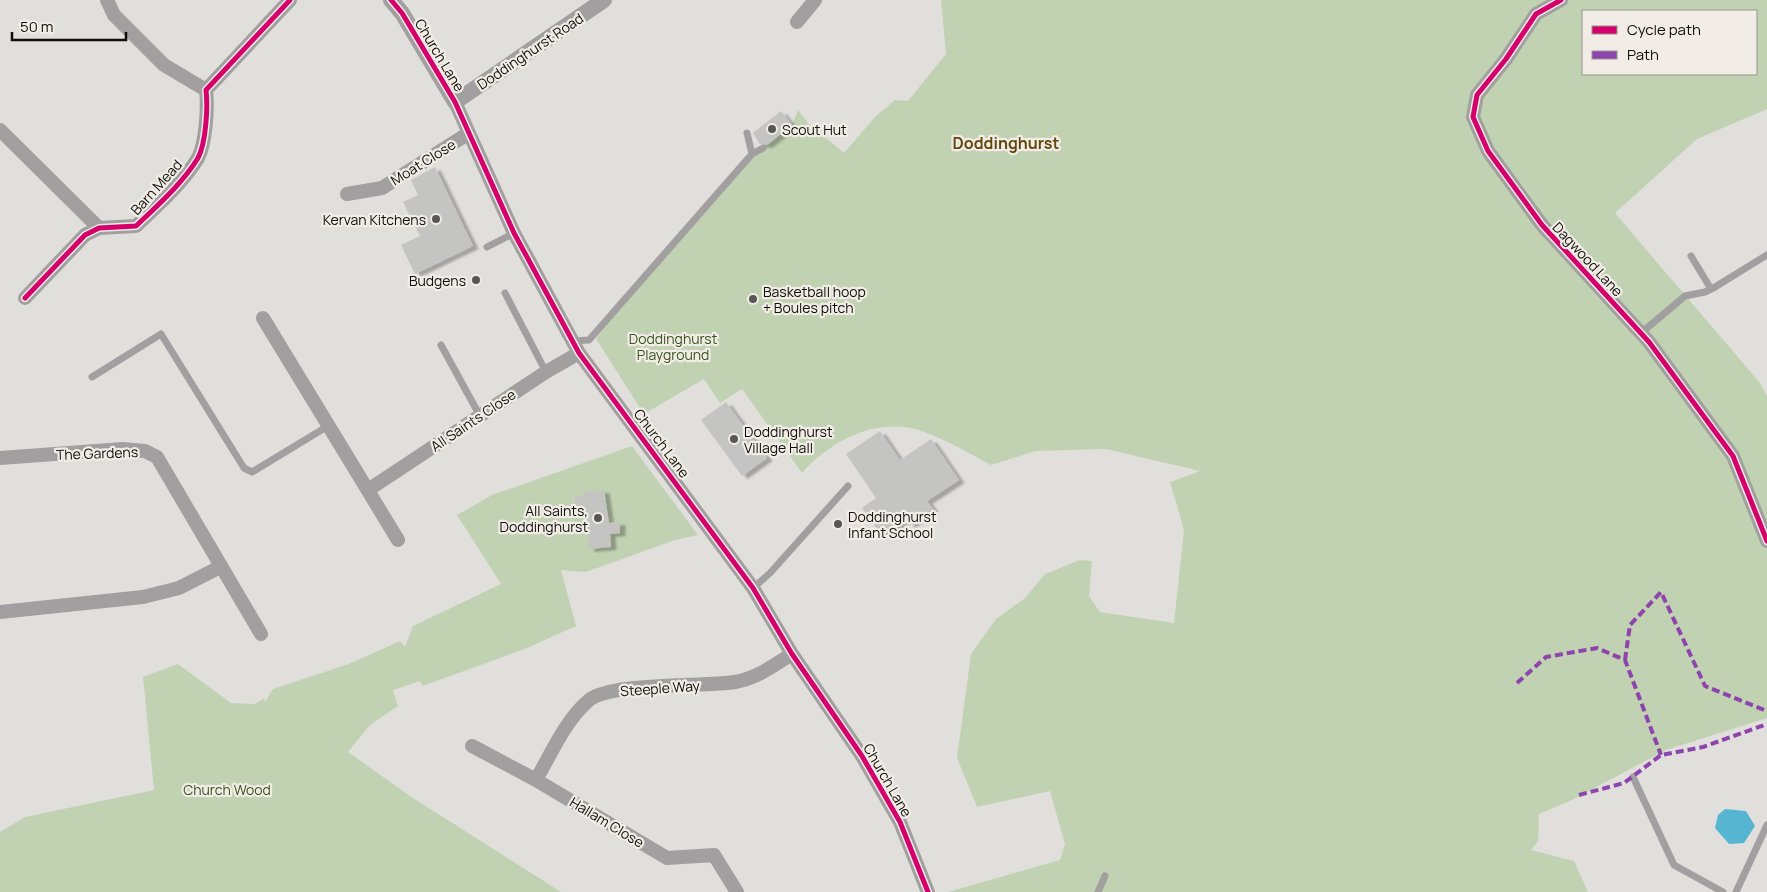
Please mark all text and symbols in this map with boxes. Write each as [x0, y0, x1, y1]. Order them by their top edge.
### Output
street label: Doddinghurst Road [473, 8, 587, 94]
scale bar [12, 10, 126, 42]
legend [1582, 10, 1757, 75]
street label: Church Lane [411, 15, 469, 95]
text: 50 m [20, 16, 54, 37]
text: Cycle path [1627, 19, 1701, 40]
text: Path [1627, 44, 1659, 65]
place label: Scout Hut [782, 120, 847, 139]
marker: Scout Hut [766, 123, 778, 135]
district label: Doddinghurst [953, 132, 1059, 154]
street label: Moat Close [387, 135, 459, 189]
street label: Barn Mead [126, 155, 186, 219]
place label: Kervan Kitchens [323, 210, 426, 229]
marker: Kervan Kitchens [430, 213, 442, 225]
street label: Dagwood Lane [1549, 218, 1627, 300]
place label: Budgens [409, 271, 466, 290]
marker: Budgens [470, 274, 482, 286]
place label: Basketball hoop + Boules pitch [763, 282, 866, 317]
marker: Basketball hoop + Boules pitch [747, 293, 759, 305]
park label: Doddinghurst Playground [629, 329, 718, 364]
street label: All Saints Close [427, 384, 519, 456]
street label: Church Lane [630, 405, 694, 481]
place label: Doddinghurst Village Hall [744, 422, 833, 457]
marker: Doddinghurst Village Hall [728, 433, 740, 445]
street label: The Gardens [56, 442, 138, 464]
place label: All Saints, Doddinghurst [499, 501, 588, 536]
place label: Doddinghurst Infant School [848, 507, 937, 542]
marker: All Saints, Doddinghurst [592, 512, 604, 524]
marker: Doddinghurst Infant School [832, 518, 844, 530]
street label: Steeple Way [619, 676, 701, 700]
street label: Church Lane [859, 740, 917, 820]
park label: Church Wood [183, 780, 271, 799]
street label: Hallam Close [566, 792, 648, 852]

